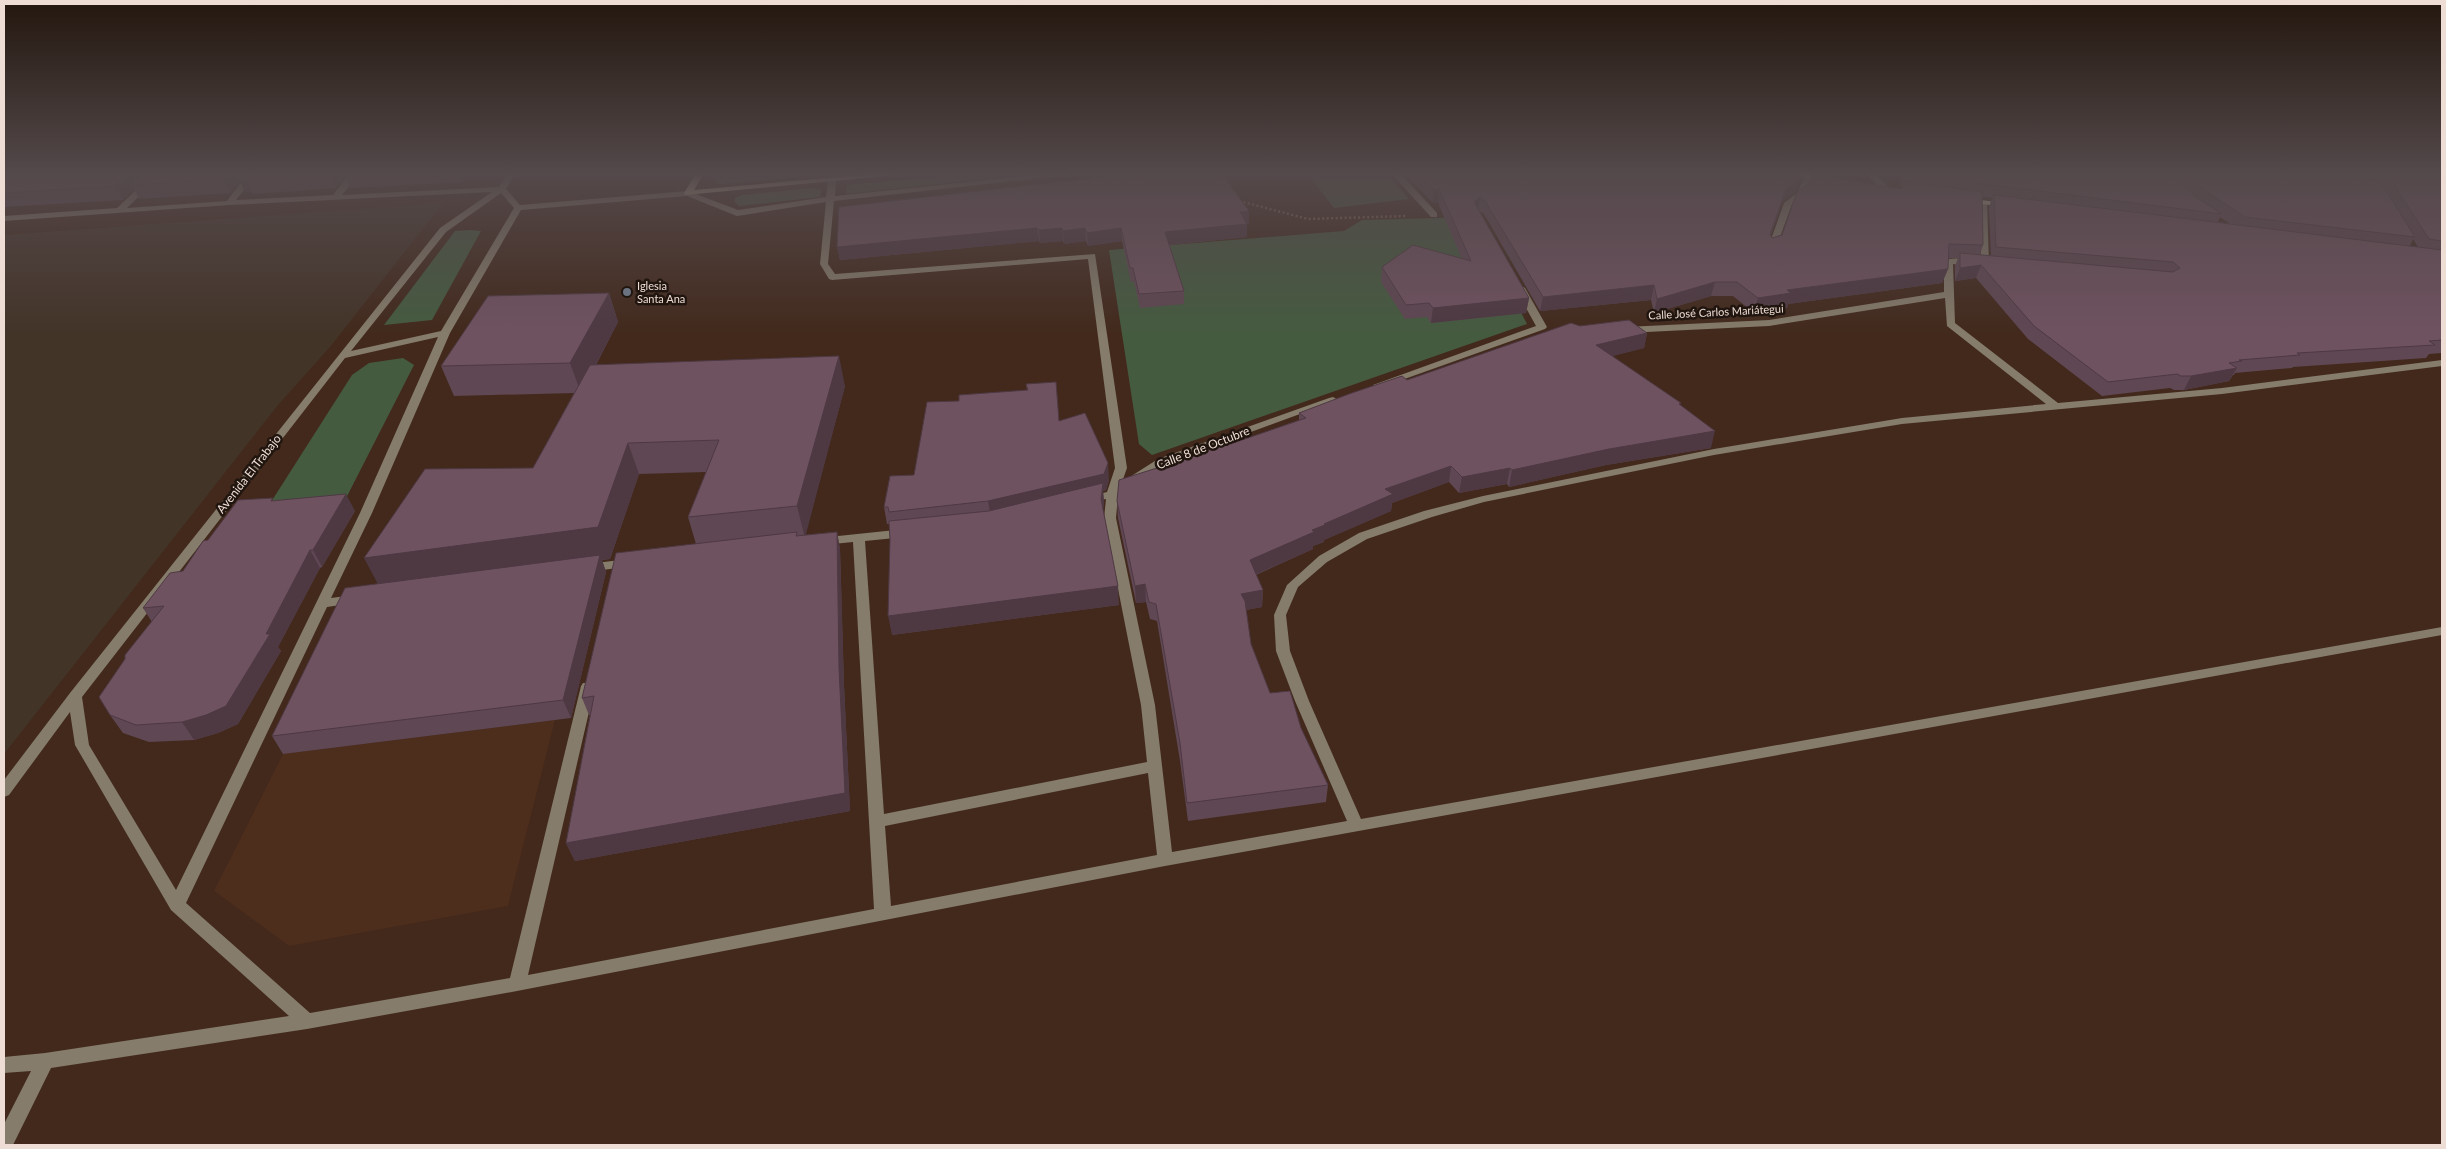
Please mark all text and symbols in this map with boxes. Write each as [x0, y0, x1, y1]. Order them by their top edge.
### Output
place label: Iglesia Santa Ana [637, 279, 685, 305]
marker: Iglesia Santa Ana [621, 286, 633, 298]
street label: Calle José Carlos Mariátegui [1648, 301, 1784, 322]
street label: Calle 8 de Octubre [1154, 423, 1252, 472]
street label: Avenida El Trabajo [213, 431, 284, 516]

